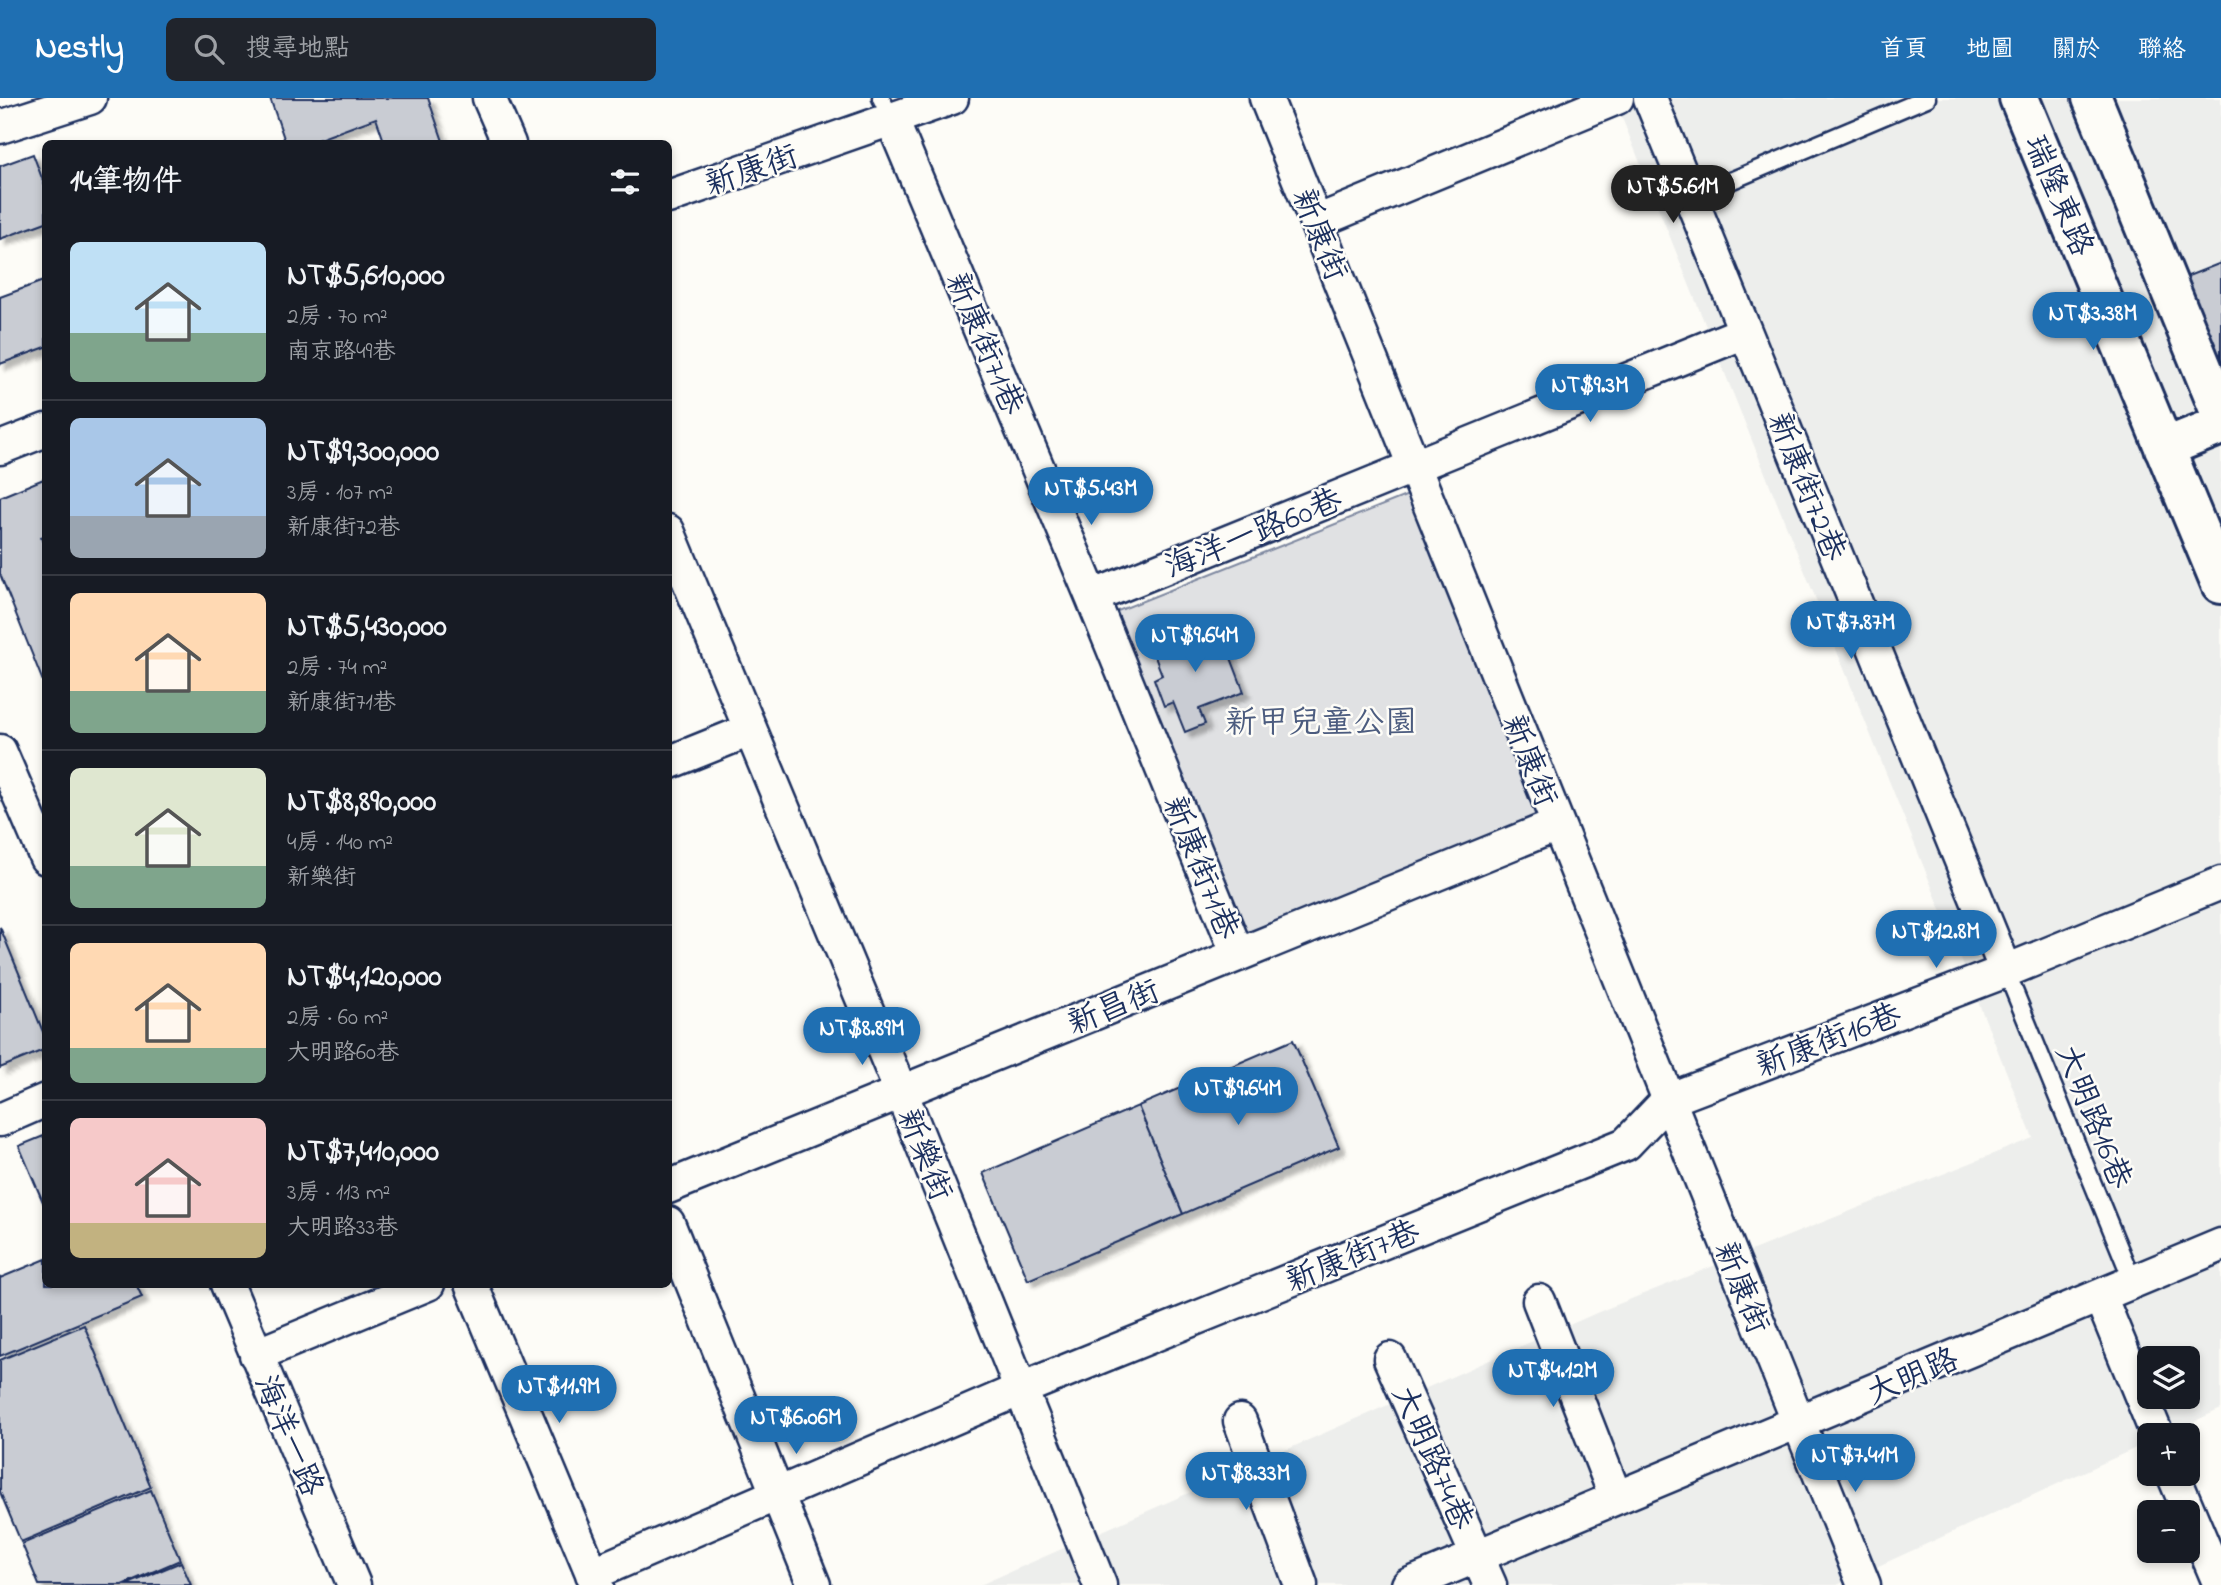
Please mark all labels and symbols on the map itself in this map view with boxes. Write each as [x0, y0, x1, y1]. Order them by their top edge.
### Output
street label: 瑞隆東路 [2010, 128, 2103, 264]
street label: 新康街 [699, 134, 805, 210]
pin: NT$5.61M [1601, 166, 1745, 225]
street label: 新康街 [1278, 182, 1358, 289]
street label: 新康街71巷 [932, 266, 1034, 423]
pin: NT$3.38M [2021, 292, 2165, 352]
pin: NT$9.3M [1525, 364, 1655, 424]
street label: 新康街72巷 [1754, 406, 1856, 569]
pin: NT$5.43M [1019, 468, 1163, 527]
street label: 海洋一路60巷 [1158, 478, 1350, 592]
pin: NT$7.87M [1779, 602, 1923, 661]
pin: NT$9.64M [1123, 614, 1267, 674]
park label: 新甲兒童公園 [1225, 701, 1417, 748]
street label: 新康街 [1488, 708, 1568, 815]
street label: 新康街71巷 [1149, 789, 1249, 947]
pin: NT$12.8M [1864, 910, 2008, 970]
street label: 新昌街 [1061, 969, 1168, 1049]
street label: 新康街16巷 [1750, 993, 1909, 1091]
pin: NT$8.89M [790, 1007, 934, 1067]
street label: 大明路16巷 [2041, 1038, 2142, 1197]
pin: NT$9.64M [1166, 1068, 1310, 1127]
street label: 新樂街 [883, 1102, 963, 1209]
street label: 新康街7巷 [1279, 1210, 1428, 1306]
street label: 新康街 [1700, 1235, 1780, 1342]
street label: 大明路 [1860, 1338, 1967, 1419]
pin: NT$4.12M [1481, 1350, 1625, 1409]
pin: NT$11.9M [487, 1366, 631, 1425]
street label: 海洋一路 [240, 1368, 333, 1504]
street label: 大明路74巷 [1378, 1378, 1484, 1538]
pin: NT$6.06M [724, 1396, 868, 1456]
pin: NT$7.41M [1783, 1434, 1927, 1494]
pin: NT$8.33M [1174, 1452, 1318, 1512]

